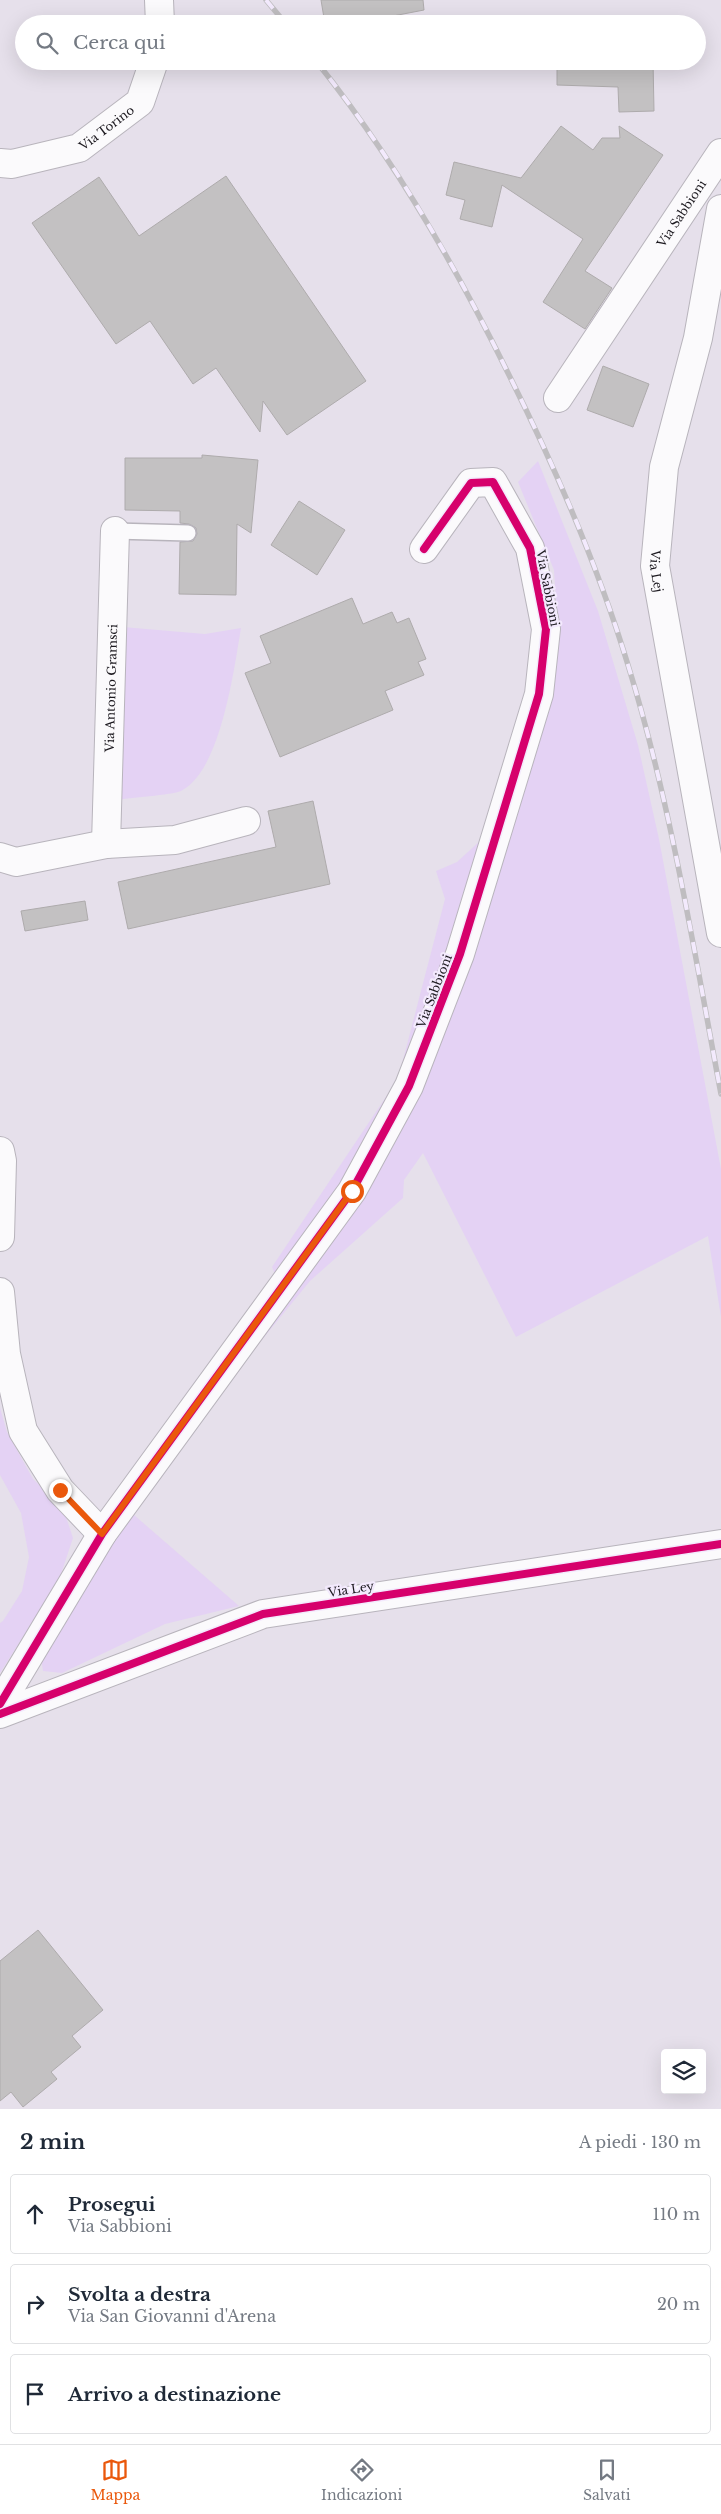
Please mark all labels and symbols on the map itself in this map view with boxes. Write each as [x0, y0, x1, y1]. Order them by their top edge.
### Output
street label: Via Torino [75, 102, 137, 154]
street label: Via Sabbioni [653, 177, 709, 251]
street label: Via Sabbioni [533, 547, 563, 628]
street label: Via Lej [647, 548, 667, 593]
street label: Via Antonio Gramsci [101, 624, 120, 753]
street label: Via Sabbioni [413, 952, 455, 1031]
route start [341, 1180, 364, 1203]
route end [49, 1479, 72, 1502]
street label: Via Ley [326, 1578, 375, 1600]

